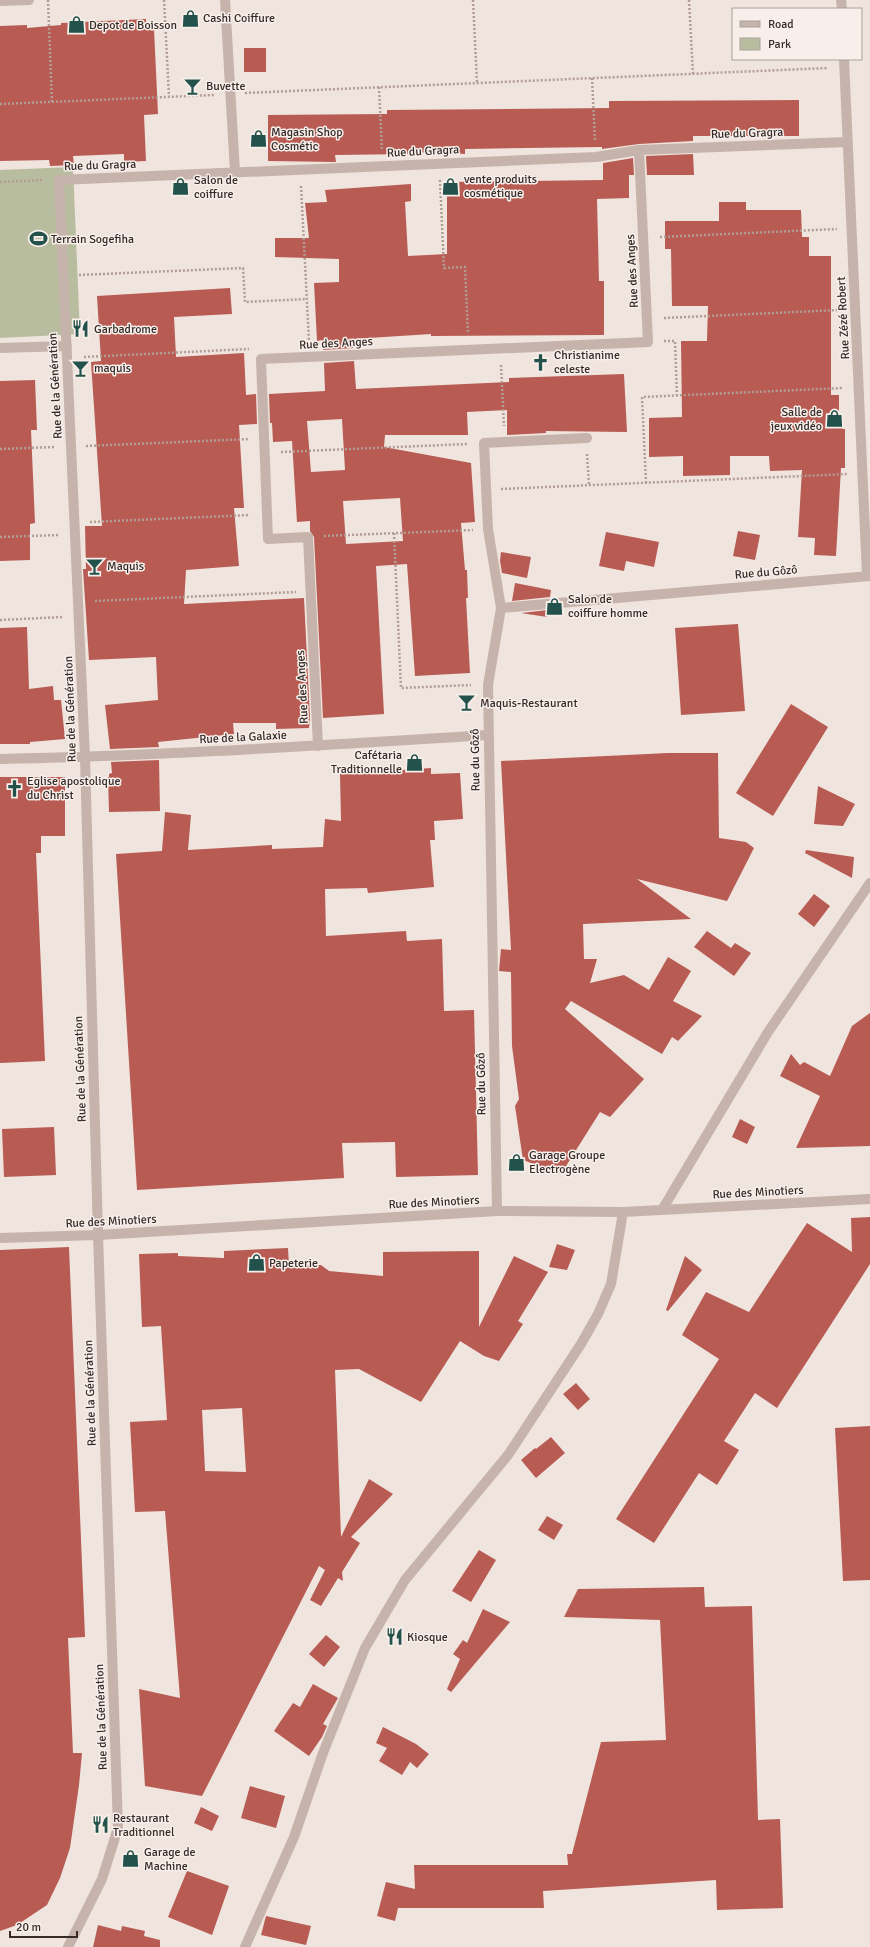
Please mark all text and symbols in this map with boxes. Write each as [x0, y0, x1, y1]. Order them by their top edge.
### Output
shop icon: Cashi Coiffure [180, 8, 200, 28]
legend [732, 8, 862, 60]
place label: Cashi Coiffure [203, 11, 275, 26]
shop icon: Depot de Boisson [66, 15, 86, 35]
text: Road [768, 17, 794, 32]
place label: Depot de Boisson [89, 18, 177, 33]
text: Park [768, 37, 791, 52]
bar icon: Buvette [183, 76, 203, 96]
place label: Buvette [206, 79, 245, 94]
place label: Magasin Shop Cosmétic [271, 125, 343, 154]
street label: Rue du Gragra [711, 125, 784, 142]
shop icon: Magasin Shop Cosmétic [248, 129, 268, 149]
street label: Rue du Gragra [386, 142, 460, 161]
street label: Rue du Gragra [64, 157, 137, 174]
place label: vente produits cosmétique [464, 172, 537, 201]
place label: Salon de coiffure [194, 173, 238, 202]
shop icon: vente produits cosmétique [441, 176, 461, 196]
shop icon: Salon de coiffure [171, 177, 191, 197]
sports icon: Terrain Sogefiha [28, 229, 48, 249]
place label: Terrain Sogefiha [51, 232, 134, 247]
street label: Rue des Anges [623, 234, 642, 308]
street label: Rue Zézé Robert [834, 276, 853, 360]
restaurant icon: Garbadrome [71, 319, 91, 339]
place label: Garbadrome [94, 322, 157, 337]
street label: Rue de la Génération [45, 333, 66, 439]
street label: Rue des Anges [299, 334, 373, 353]
place label: Christianime celeste [554, 348, 620, 377]
church icon: Christianime celeste [531, 352, 551, 372]
bar icon: maquis [71, 358, 91, 378]
place label: maquis [94, 361, 131, 376]
place label: Salle de jeux vidéo [771, 405, 822, 434]
shop icon: Salle de jeux vidéo [825, 409, 845, 429]
bar icon: Maquis [84, 556, 104, 576]
place label: Maquis [107, 559, 144, 574]
street label: Rue du Gôzô [734, 562, 798, 583]
place label: Salon de coiffure homme [568, 592, 648, 621]
shop icon: Salon de coiffure homme [545, 596, 565, 616]
street label: Rue des Anges [293, 650, 312, 724]
street label: Rue de la Génération [61, 656, 80, 762]
bar icon: Maquis-Restaurant [457, 693, 477, 713]
place label: Maquis-Restaurant [480, 696, 578, 711]
street label: Rue de la Galaxie [199, 728, 287, 747]
street label: Rue du Gôzô [467, 728, 484, 792]
place label: Cafétaria Traditionnelle [331, 748, 402, 777]
shop icon: Cafétaria Traditionnelle [405, 752, 425, 772]
place label: Eglise apostolique du Christ [27, 774, 120, 803]
church icon: Eglise apostolique du Christ [4, 778, 24, 798]
street label: Rue de la Génération [71, 1016, 90, 1122]
street label: Rue du Gôzô [473, 1052, 490, 1116]
place label: Garage Groupe Electrogène [529, 1148, 605, 1177]
shop icon: Garage Groupe Electrogène [506, 1152, 526, 1172]
street label: Rue des Minotiers [712, 1183, 804, 1202]
street label: Rue des Minotiers [388, 1193, 480, 1212]
street label: Rue des Minotiers [65, 1212, 157, 1231]
shop icon: Papeterie [246, 1253, 266, 1273]
place label: Papeterie [269, 1256, 318, 1271]
street label: Rue de la Génération [81, 1340, 100, 1446]
restaurant icon: Kiosque [384, 1627, 404, 1647]
place label: Kiosque [407, 1630, 448, 1645]
street label: Rue de la Génération [92, 1664, 111, 1770]
place label: Restaurant Traditionnel [113, 1811, 175, 1840]
restaurant icon: Restaurant Traditionnel [90, 1815, 110, 1835]
place label: Garage de Machine [144, 1845, 196, 1874]
shop icon: Garage de Machine [121, 1849, 141, 1869]
scale bar [10, 1913, 77, 1939]
text: 20 m [16, 1920, 41, 1935]

